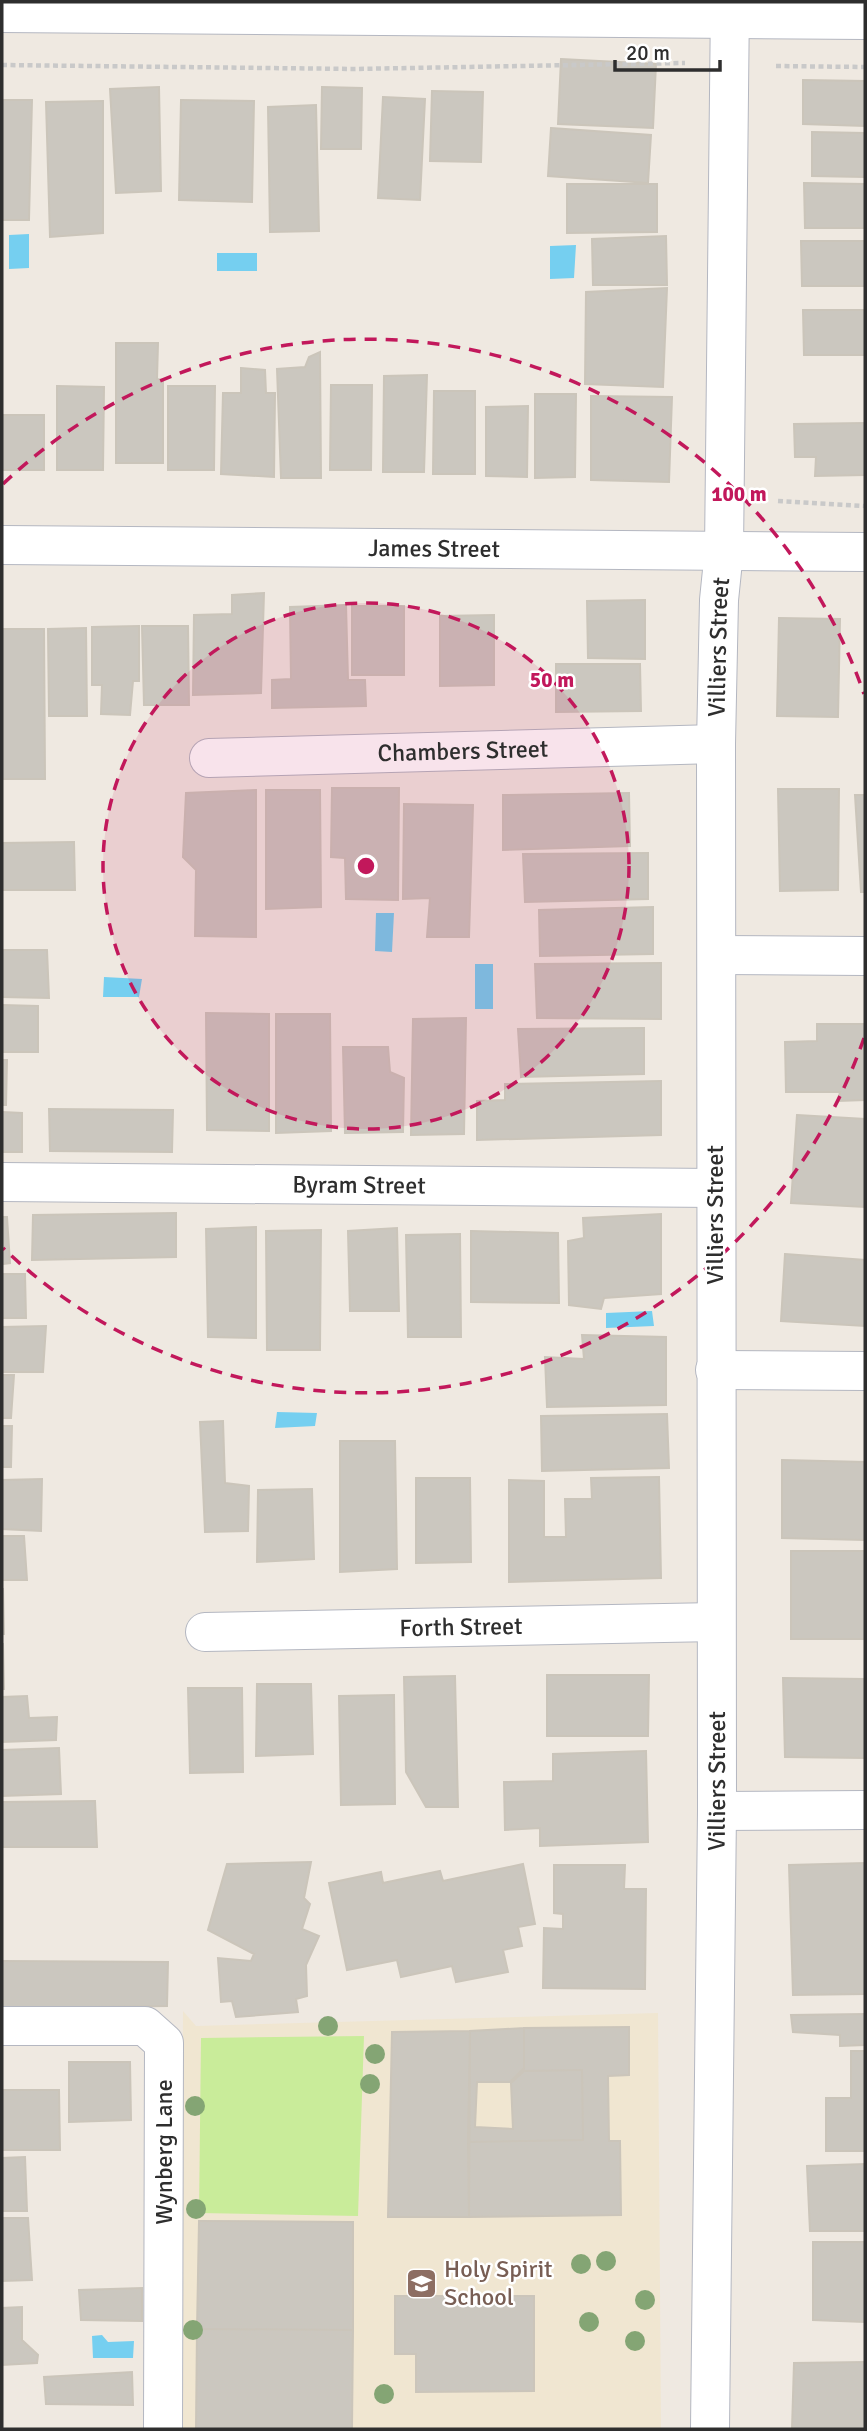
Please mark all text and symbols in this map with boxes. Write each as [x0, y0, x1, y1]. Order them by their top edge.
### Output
scale bar [615, 28, 720, 72]
text: 20 m [626, 40, 670, 66]
text: 100 m [711, 481, 767, 507]
street label: James Street [368, 533, 500, 564]
street label: Villiers Street [702, 576, 736, 717]
text: 50 m [530, 667, 574, 693]
street label: Chambers Street [377, 734, 549, 768]
centre of rings [354, 854, 378, 878]
street label: Villiers Street [700, 1145, 730, 1285]
street label: Byram Street [292, 1169, 426, 1201]
street label: Forth Street [399, 1611, 523, 1643]
street label: Villiers Street [702, 1711, 732, 1851]
street label: Wynberg Lane [149, 2079, 179, 2225]
place label: Holy Spirit School [444, 2254, 553, 2312]
school or university icon: Holy Spirit School [404, 2266, 438, 2300]

